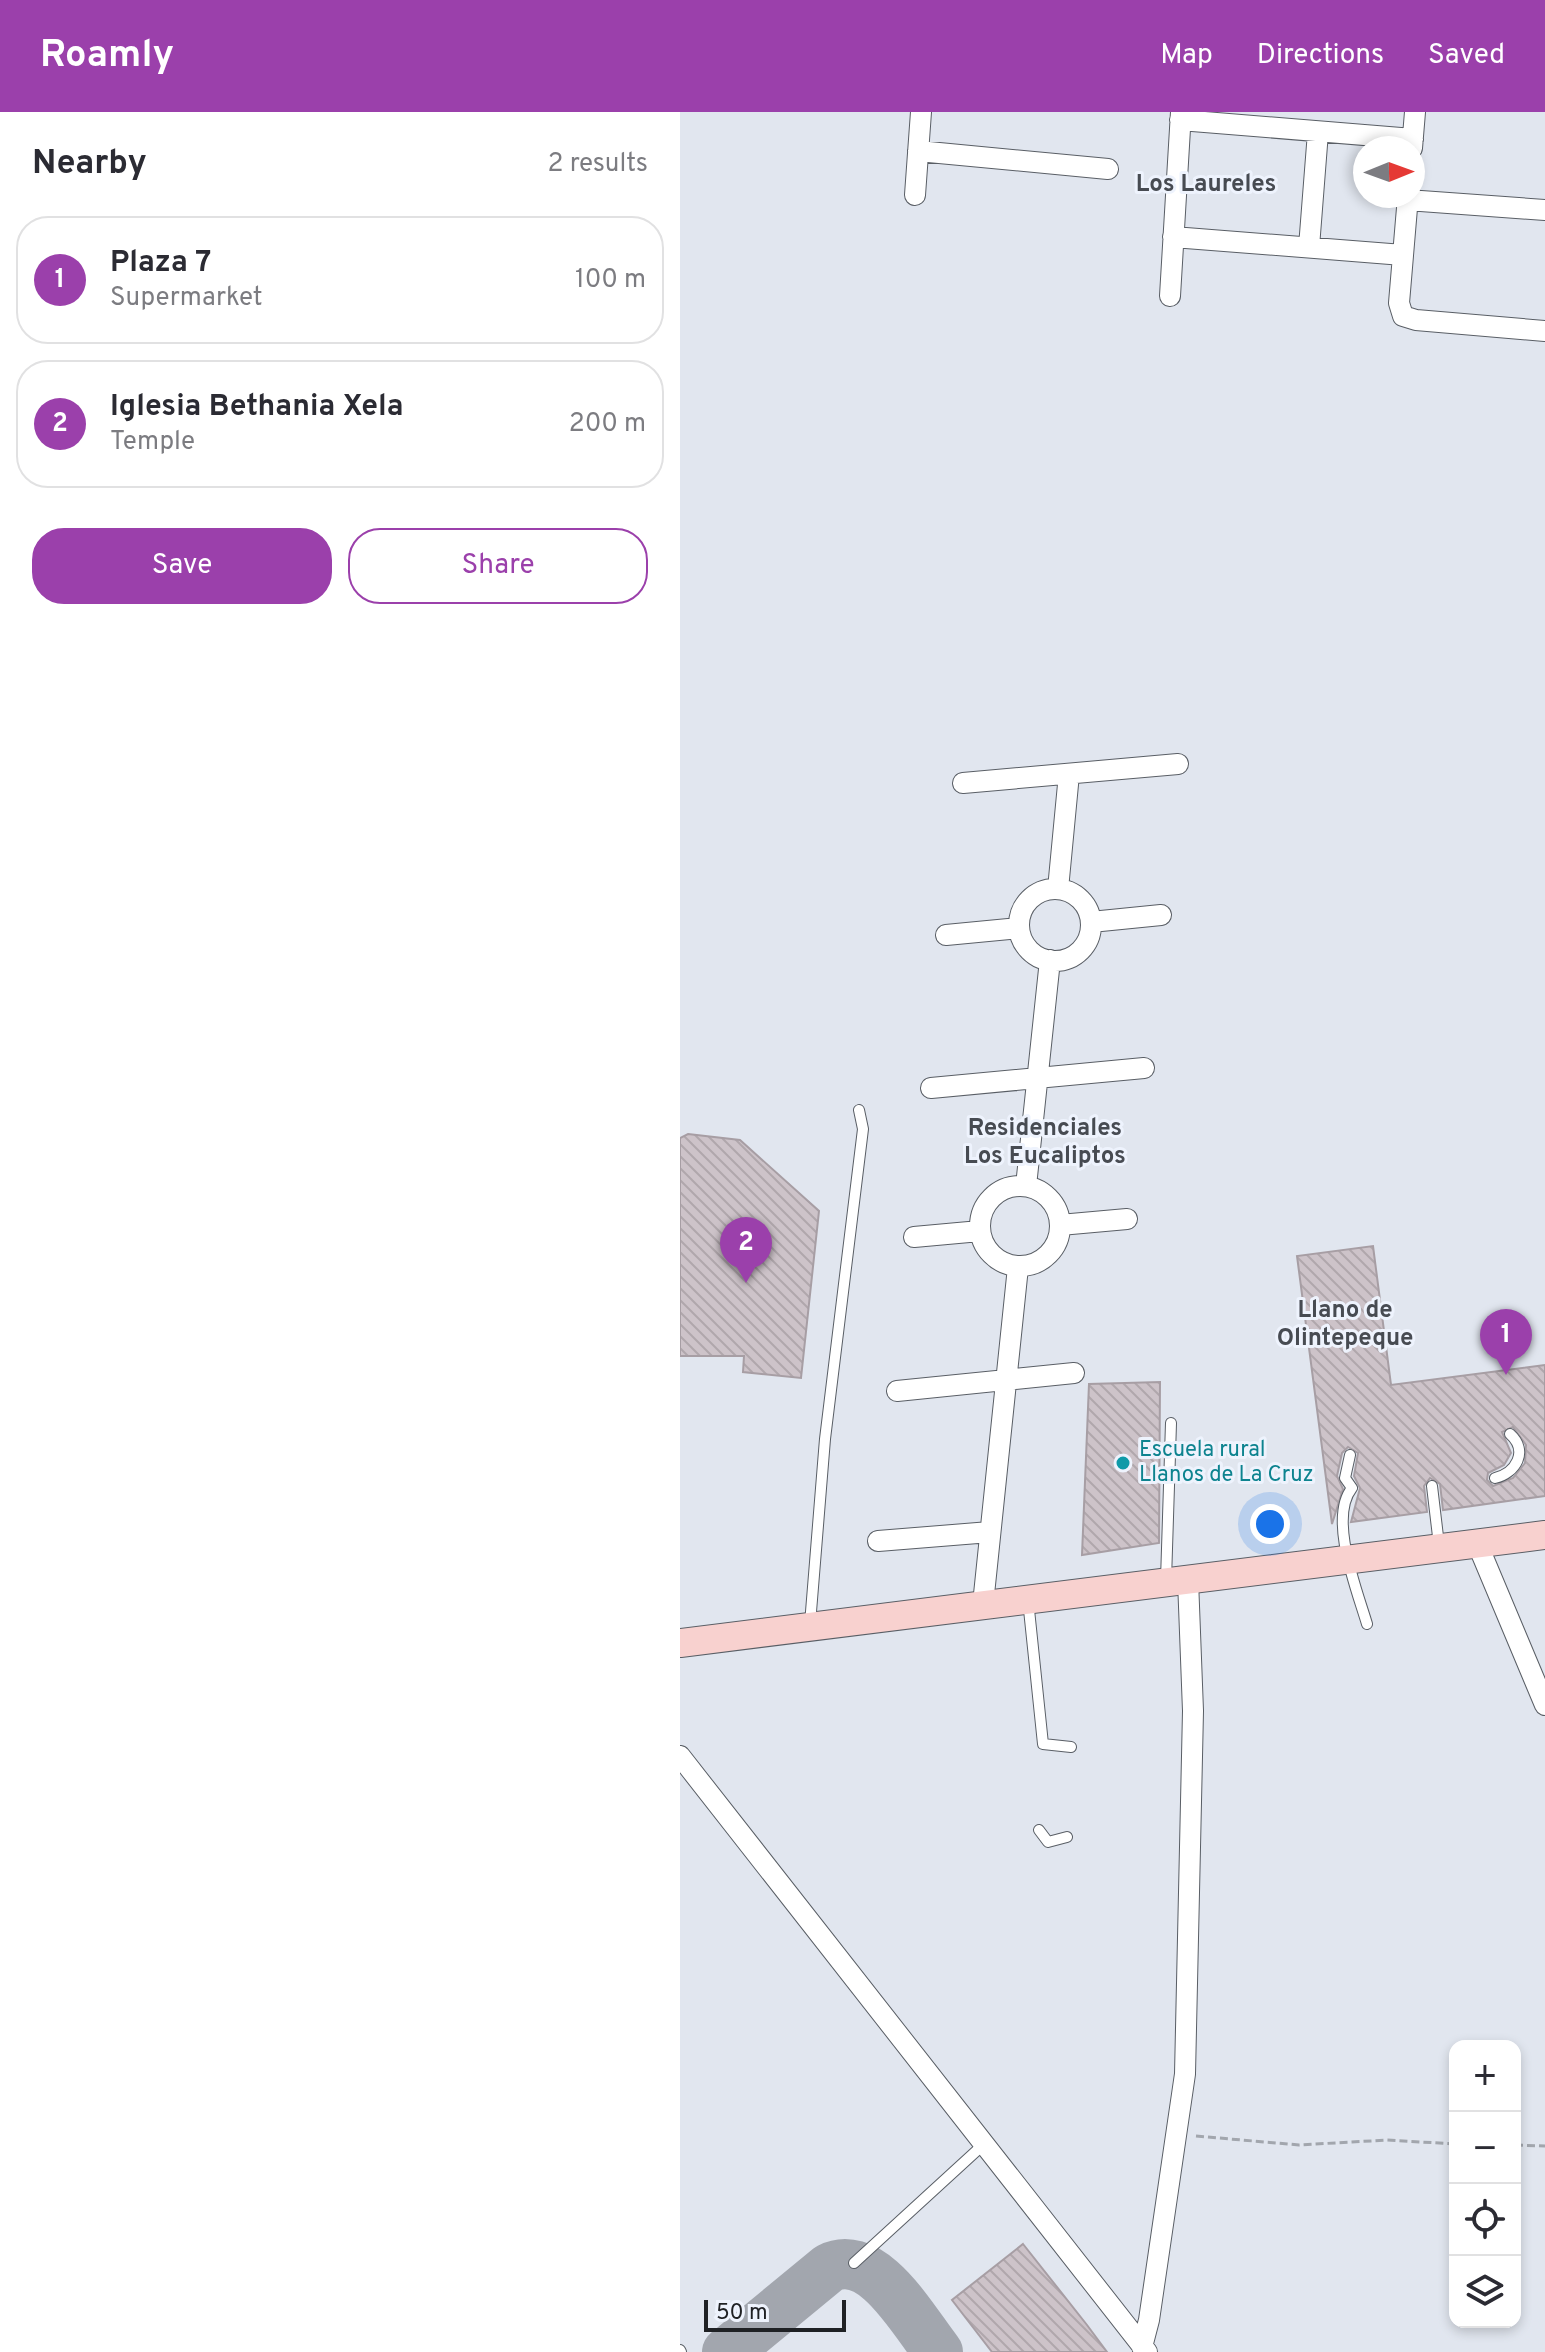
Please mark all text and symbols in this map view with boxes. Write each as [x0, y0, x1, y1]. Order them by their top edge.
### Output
text: Roamly [40, 32, 174, 81]
text: Map [1160, 38, 1213, 74]
text: Directions [1257, 38, 1384, 74]
text: Saved [1428, 38, 1505, 74]
north arrow [1353, 136, 1425, 208]
text: Nearby [32, 143, 147, 186]
text: 2 results [548, 148, 648, 181]
district label: Los Laureles [1136, 170, 1276, 200]
text: Plaza 7 [110, 245, 211, 282]
text: 1 [55, 264, 65, 297]
text: 100 m [575, 264, 646, 297]
text: Supermarket [110, 282, 262, 315]
text: Iglesia Bethania Xela [110, 389, 403, 426]
text: 2 [52, 408, 68, 441]
text: 200 m [569, 408, 646, 441]
text: Temple [110, 426, 195, 459]
button: Save [32, 528, 332, 604]
button: Share [348, 528, 648, 604]
district label: Residenciales Los Eucaliptos [964, 1114, 1126, 1172]
pin: 2 [720, 1217, 772, 1283]
district label: Llano de Olintepeque [1277, 1296, 1413, 1354]
pin: 1 [1480, 1309, 1532, 1375]
place label: Escuela rural Llanos de La Cruz [1139, 1437, 1314, 1489]
marker: Escuela rural Llanos de La Cruz [1114, 1454, 1132, 1472]
your location [1250, 1504, 1290, 1544]
map controls [1449, 2040, 1521, 2328]
button: + [1449, 2040, 1521, 2112]
button: − [1449, 2112, 1521, 2184]
button: locate [1449, 2184, 1521, 2256]
button: layers [1449, 2256, 1521, 2328]
scale bar [704, 2296, 846, 2332]
text: 50 m [716, 2300, 768, 2327]

